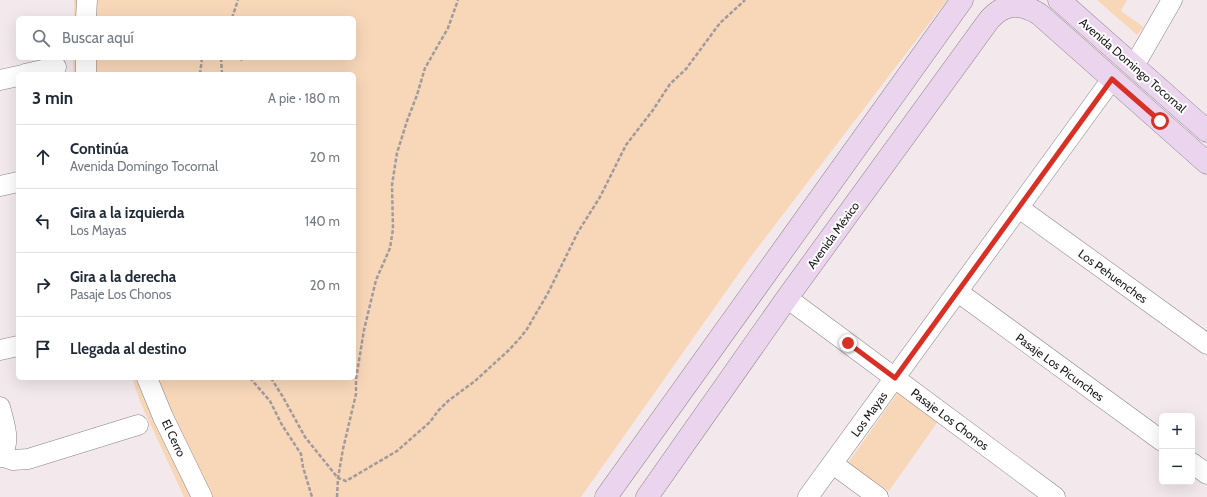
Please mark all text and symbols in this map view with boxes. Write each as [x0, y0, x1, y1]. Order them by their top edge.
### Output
street label: Avenida Domingo Tocornal [1076, 14, 1190, 116]
search box [16, 16, 356, 60]
icon: search [30, 27, 52, 49]
text: Buscar aquí [62, 29, 134, 47]
text: 3 min [32, 88, 73, 108]
text: A pie · 180 m [268, 90, 340, 106]
route start [1151, 112, 1169, 130]
text: Continúa [70, 140, 128, 158]
icon: ahead [32, 146, 54, 168]
text: 20 m [310, 149, 340, 165]
text: Avenida Domingo Tocornal [70, 158, 218, 174]
street label: Avenida México [804, 198, 863, 271]
text: Gira a la izquierda [70, 204, 184, 222]
icon: left [32, 210, 54, 232]
text: 140 m [305, 213, 340, 229]
text: Los Mayas [70, 222, 126, 238]
street label: Los Pehuenches [1076, 246, 1150, 306]
text: Gira a la derecha [70, 268, 176, 286]
icon: right [32, 274, 54, 296]
text: 20 m [310, 277, 340, 293]
text: Pasaje Los Chonos [70, 286, 171, 302]
street label: Pasaje Los Picunches [1013, 330, 1107, 404]
route end [839, 334, 857, 352]
icon: arrive [32, 338, 54, 360]
text: Llegada al destino [70, 340, 186, 358]
street label: Pasaje Los Chonos [908, 385, 992, 453]
street label: Los Mayas [848, 389, 890, 439]
map controls [1159, 413, 1195, 485]
button: + [1159, 413, 1195, 449]
street label: El Cerro [159, 417, 189, 459]
button: − [1159, 449, 1195, 485]

